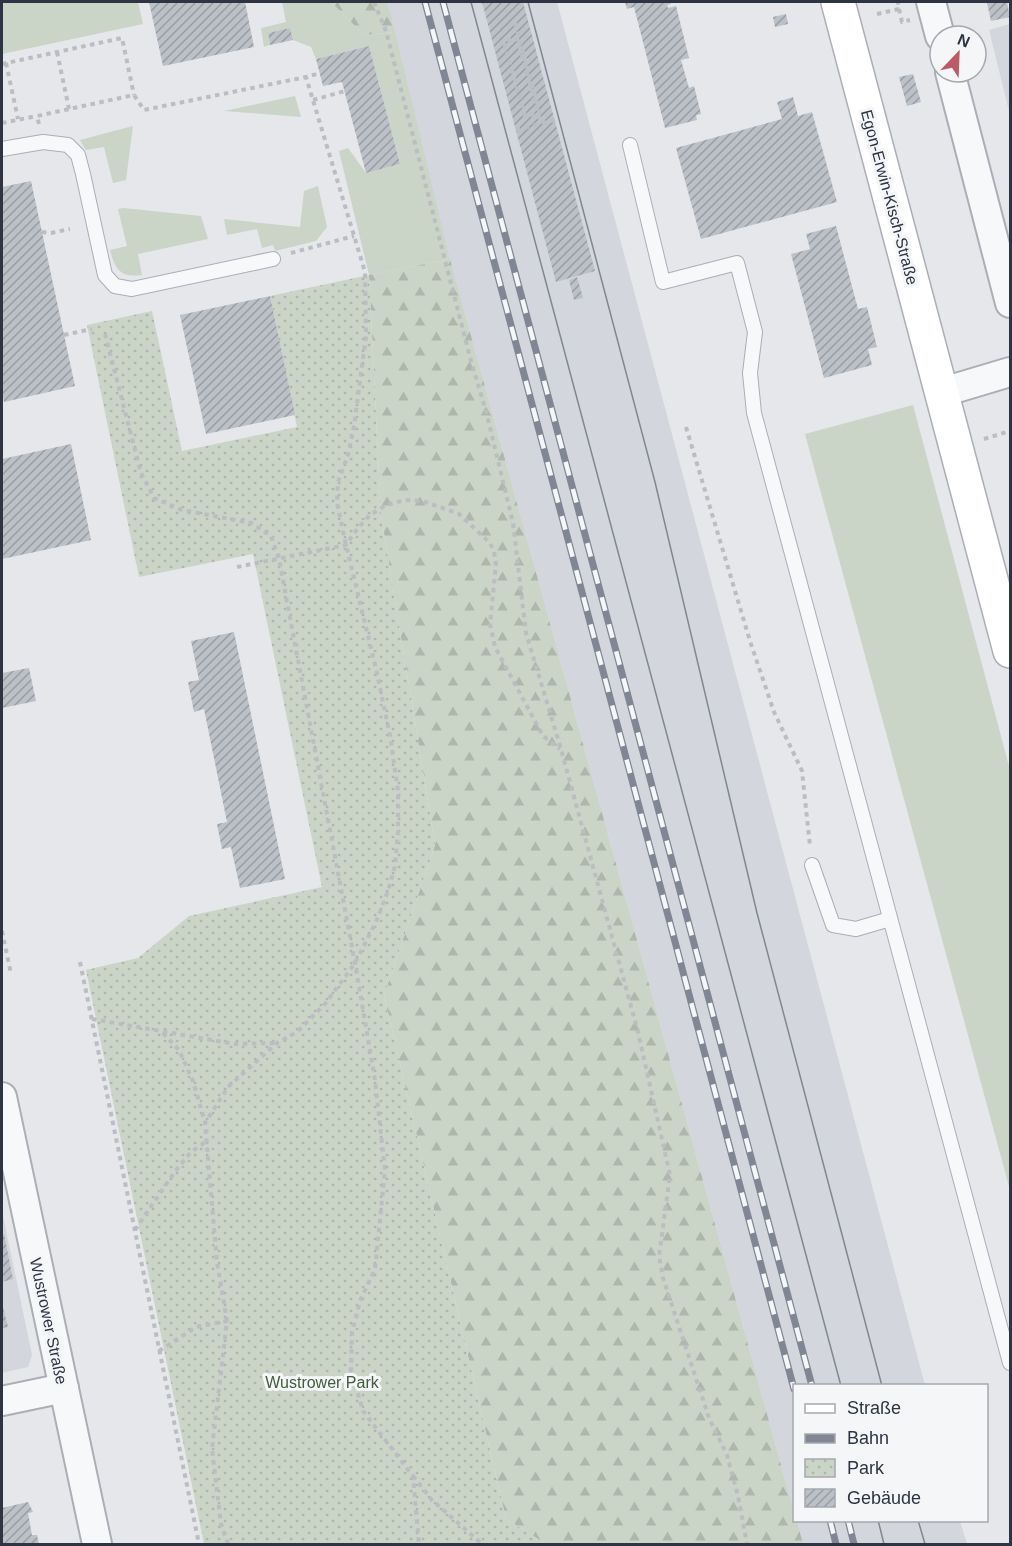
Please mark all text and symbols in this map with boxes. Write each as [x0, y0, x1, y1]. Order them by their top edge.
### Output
north arrow [928, 24, 988, 84]
text: N [955, 31, 972, 51]
street label: Egon-Erwin-Kisch-Straße [858, 108, 921, 287]
street label: Wustrower Straße [27, 1256, 70, 1386]
park label: Wustrower Park [265, 1374, 380, 1391]
legend [793, 1384, 988, 1522]
text: Straße [847, 1398, 901, 1418]
text: Bahn [847, 1428, 889, 1448]
text: Park [847, 1458, 885, 1478]
text: Gebäude [847, 1488, 921, 1508]

